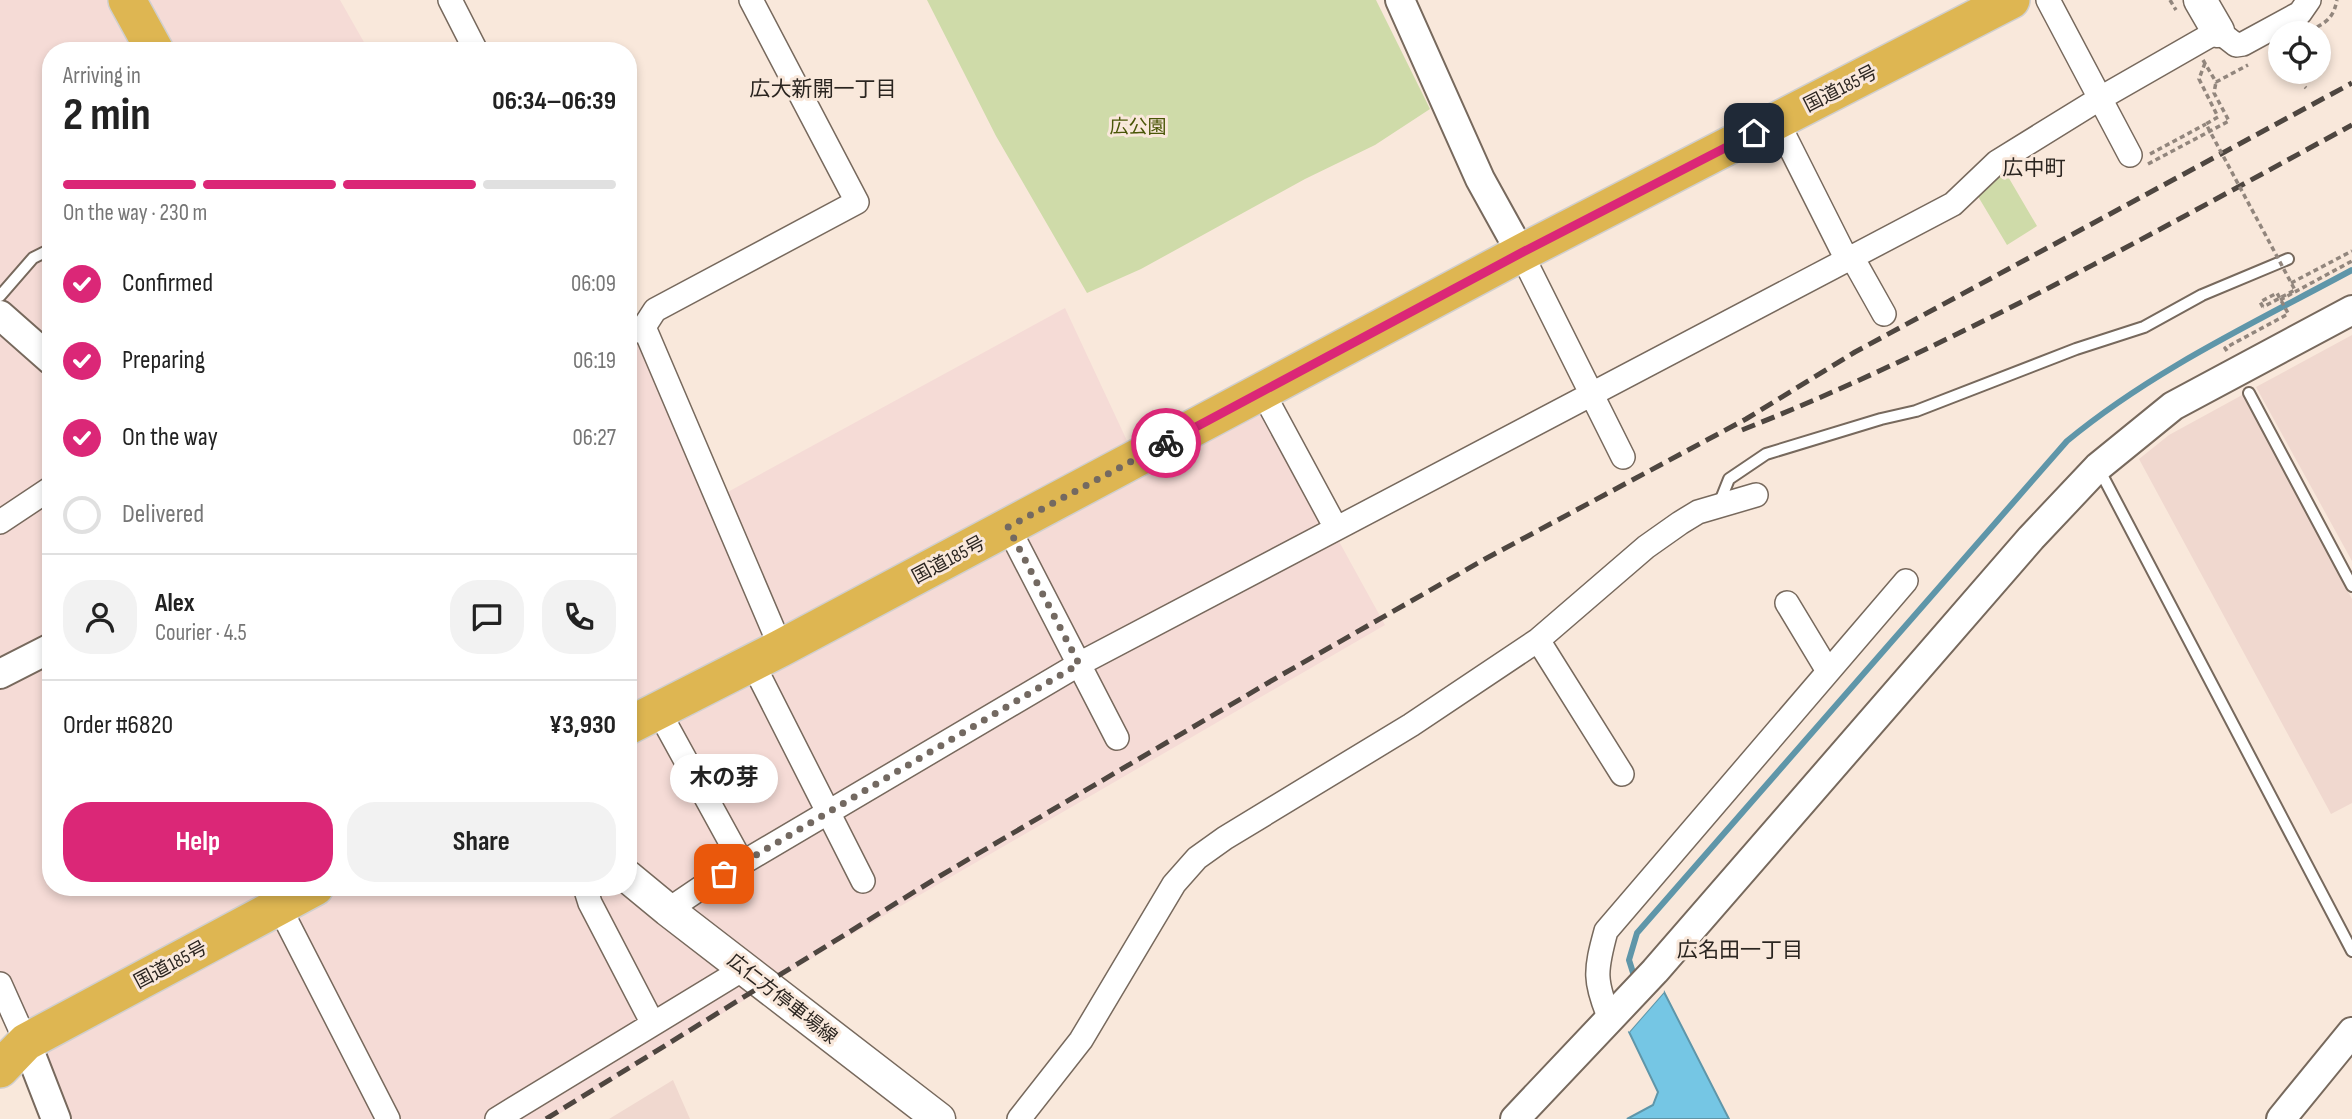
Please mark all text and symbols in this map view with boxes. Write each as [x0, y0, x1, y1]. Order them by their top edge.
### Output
map controls [2268, 21, 2331, 84]
button: locate [2268, 21, 2331, 84]
street label: 国道185号 [1800, 61, 1881, 118]
text: Arriving in [63, 62, 141, 90]
district label: 広大新開一丁目 [750, 77, 897, 102]
text: 06:34–06:39 [492, 86, 616, 117]
text: 2 min [63, 88, 151, 143]
pin [1724, 103, 1784, 163]
icon: home [1735, 114, 1773, 152]
park label: 広公園 [1109, 116, 1167, 139]
district label: 広中町 [2003, 156, 2066, 181]
text: On the way · 230 m [63, 199, 207, 227]
icon: check [63, 265, 101, 303]
text: Confirmed [122, 268, 213, 299]
text: 06:09 [571, 270, 616, 298]
icon: check [63, 342, 101, 380]
text: Preparing [122, 345, 205, 376]
text: 06:19 [573, 347, 616, 375]
courier [1131, 408, 1201, 478]
icon: check [63, 419, 101, 457]
text: On the way [122, 422, 218, 453]
text: 06:27 [573, 424, 616, 452]
icon: bike [1147, 424, 1185, 462]
text: Delivered [122, 499, 204, 530]
street label: 国道185号 [908, 531, 989, 589]
button: person [63, 580, 137, 654]
button: chat [450, 580, 524, 654]
button: phone [542, 580, 616, 654]
text: Alex [155, 588, 195, 619]
text: Courier · 4.5 [155, 619, 247, 647]
text: Order #6820 [63, 710, 173, 741]
text: ¥3,930 [549, 710, 616, 741]
callout: 木の芽 [670, 755, 778, 804]
text: 木の芽 [690, 764, 759, 792]
button: Help [63, 802, 333, 882]
button: Share [347, 802, 616, 882]
pin [694, 844, 754, 904]
icon: bag [705, 855, 743, 893]
street label: 国道185号 [130, 936, 211, 994]
district label: 広名田一丁目 [1677, 938, 1803, 963]
street label: 広仁方停車場線 [723, 949, 842, 1049]

